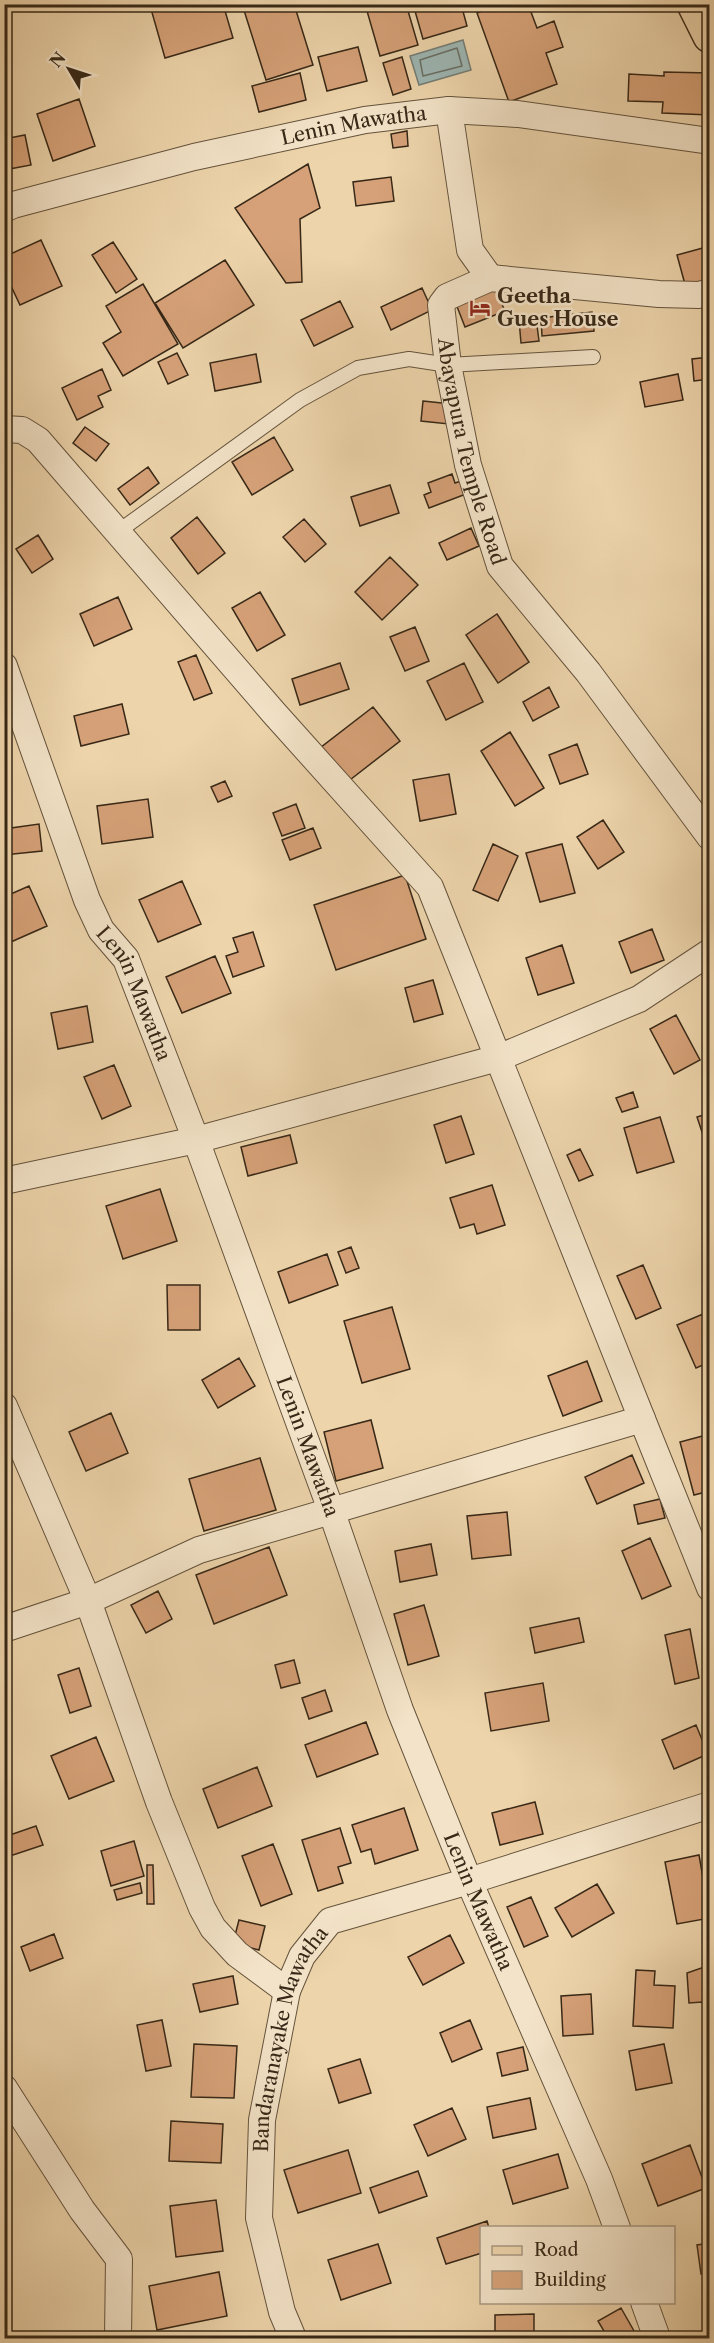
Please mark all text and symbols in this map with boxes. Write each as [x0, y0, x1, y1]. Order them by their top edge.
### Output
north arrow [39, 39, 99, 99]
text: N [45, 48, 70, 71]
street label: Lenin Mawatha [279, 101, 428, 150]
place label: Geetha Gues House [497, 284, 618, 331]
hotel icon: Geetha Gues House [468, 296, 492, 320]
street label: Abayapura Temple Road [433, 335, 511, 568]
street label: Lenin Mawatha [91, 921, 176, 1065]
street label: Lenin Mawatha [271, 1373, 345, 1520]
street label: Lenin Mawatha [439, 1829, 519, 1974]
street label: Bandaranayake Mawatha [249, 1921, 333, 2153]
legend [480, 2226, 675, 2304]
text: Road [534, 2239, 579, 2261]
text: Building [534, 2269, 606, 2291]

